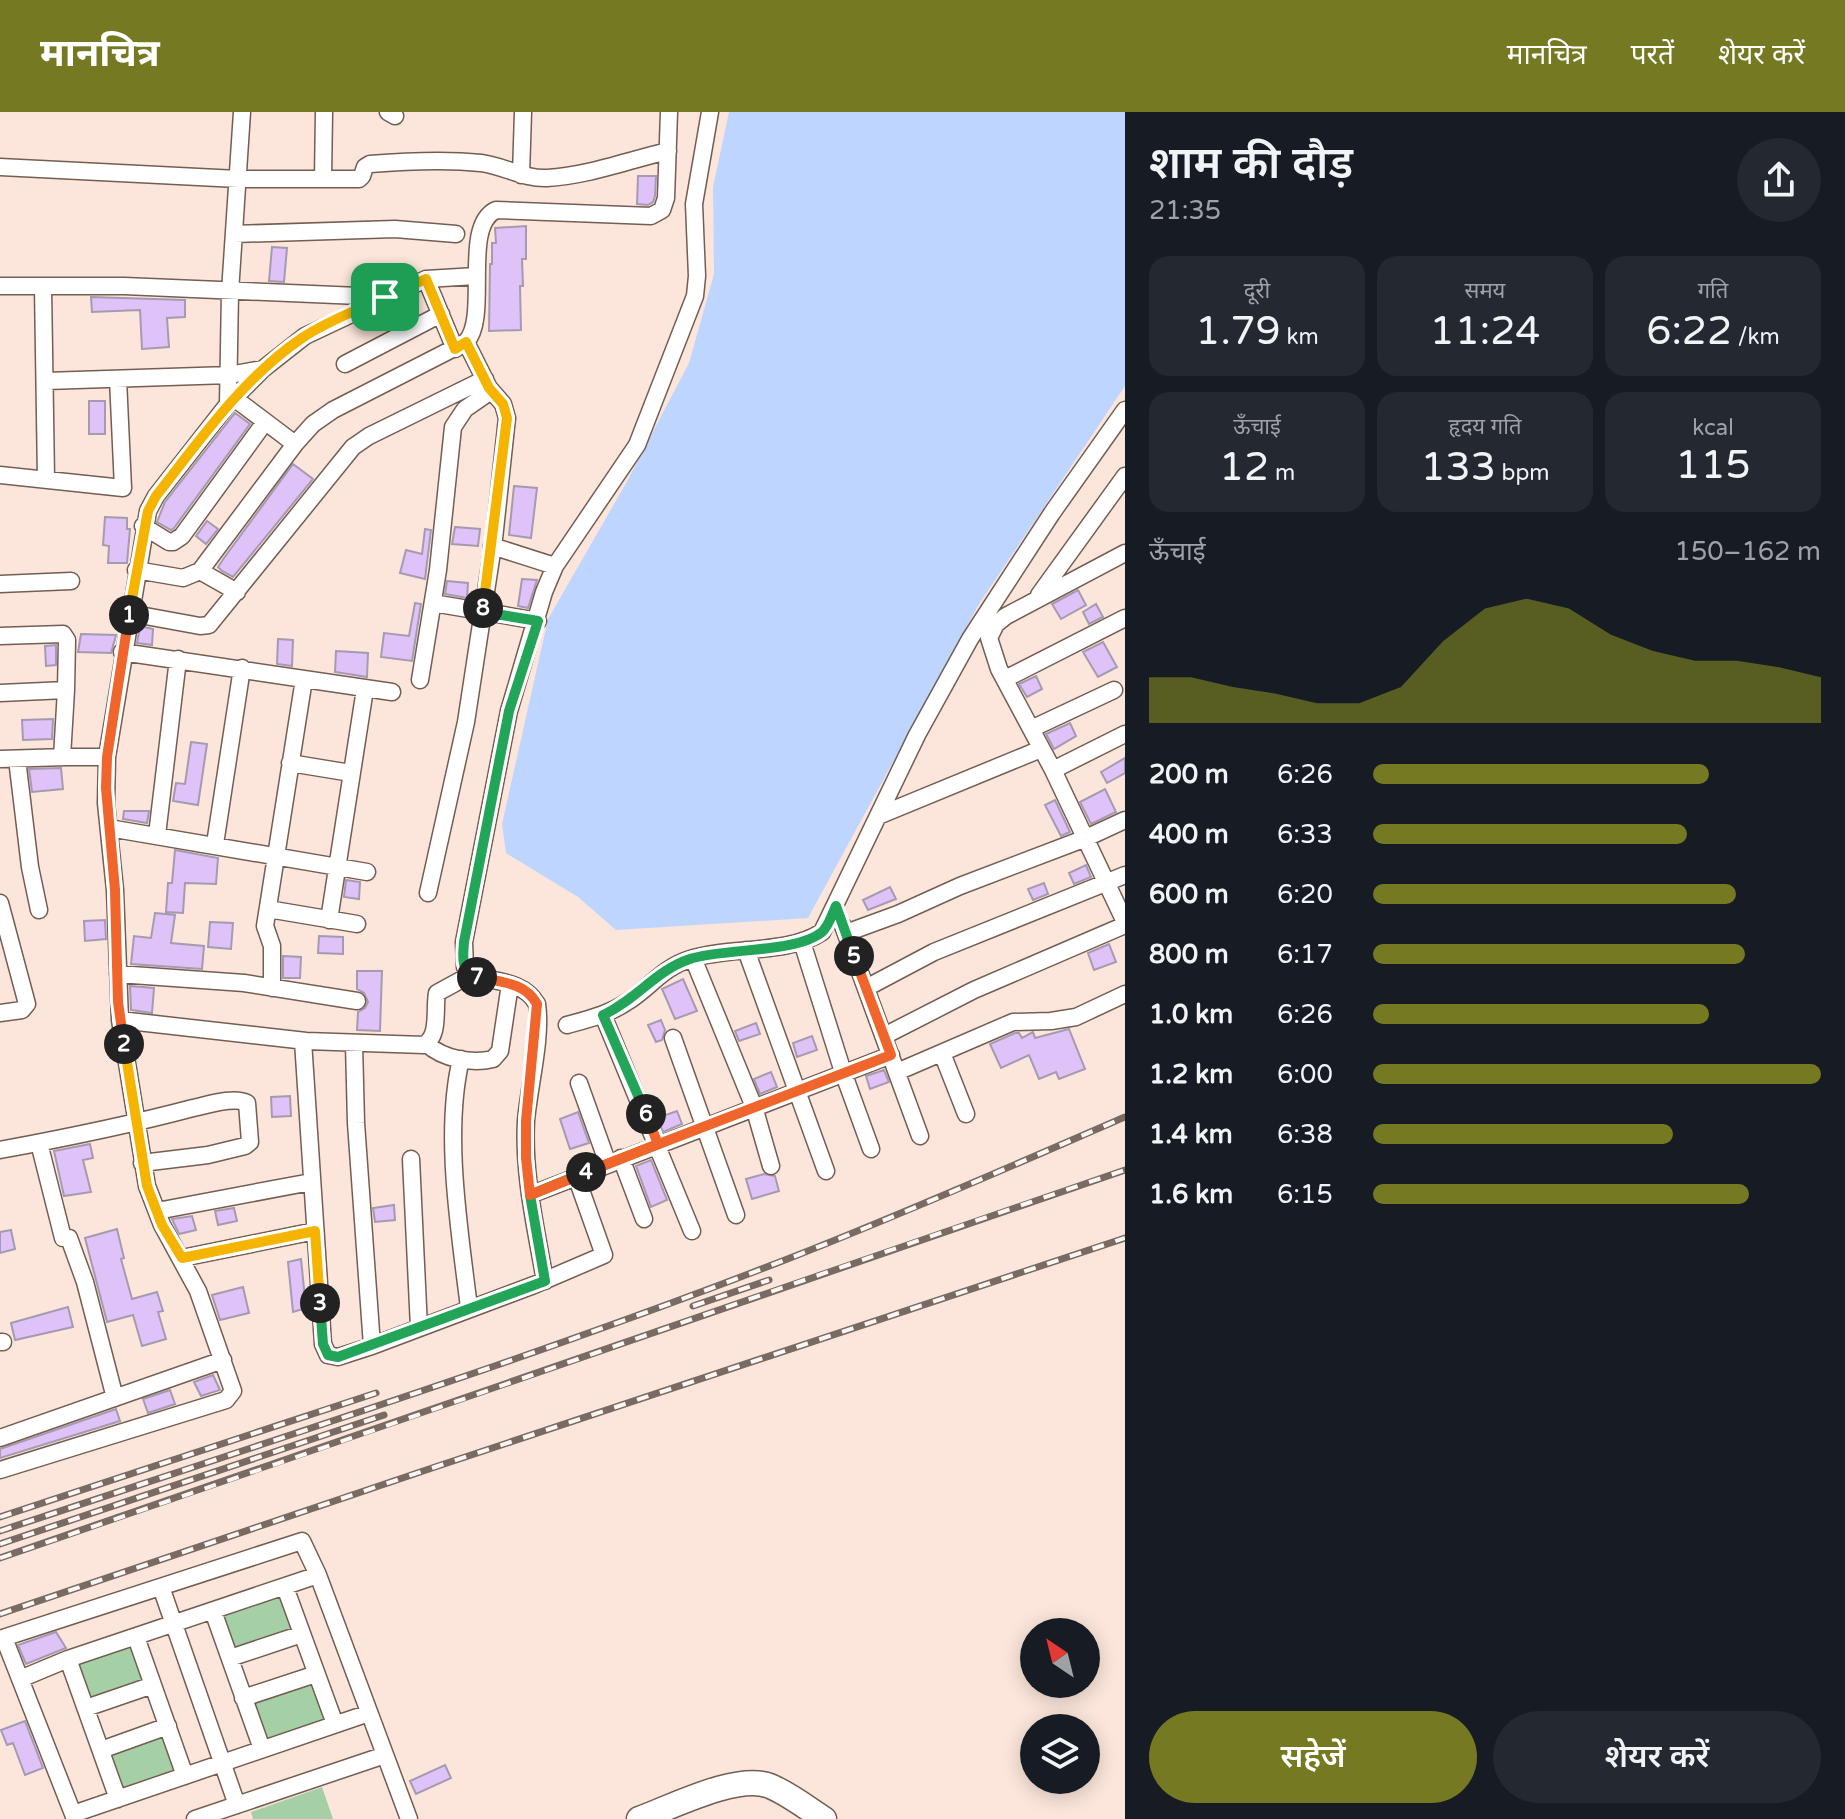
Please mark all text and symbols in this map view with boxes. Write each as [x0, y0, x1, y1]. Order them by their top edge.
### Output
text: मानचित्र [40, 31, 160, 77]
text: मानचित्र [1507, 38, 1587, 72]
text: परतें [1631, 38, 1674, 72]
text: शेयर करें [1718, 38, 1805, 72]
text: शाम की दौड़ [1149, 138, 1353, 191]
button: share [1737, 138, 1821, 222]
text: 21:35 [1149, 195, 1221, 226]
pin [351, 263, 419, 331]
icon: arrive [363, 275, 407, 319]
text: दूरी [1244, 278, 1270, 304]
text: समय [1465, 278, 1505, 304]
text: गति [1698, 278, 1728, 304]
text: 1.79 [1195, 307, 1281, 355]
text: 11:24 [1430, 307, 1540, 355]
text: 6:22 [1646, 307, 1732, 355]
text: km [1281, 324, 1319, 350]
text: /km [1732, 324, 1780, 350]
text: ऊँचाई [1233, 414, 1281, 440]
text: हृदय गति [1449, 414, 1521, 440]
text: kcal [1692, 415, 1734, 441]
text: 115 [1675, 441, 1751, 489]
text: 12 [1219, 443, 1269, 491]
text: 133 [1420, 443, 1496, 491]
text: m [1269, 460, 1295, 486]
text: bpm [1496, 460, 1550, 486]
text: ऊँचाई [1149, 536, 1205, 567]
text: 150–162 m [1675, 536, 1821, 567]
pin: 8 [463, 588, 503, 628]
pin: 1 [109, 595, 149, 635]
text: 8 [476, 595, 490, 621]
text: 1 [122, 602, 136, 628]
text: 200 m [1149, 759, 1229, 790]
text: 6:26 [1277, 759, 1333, 790]
text: 400 m [1149, 819, 1229, 850]
text: 6:33 [1277, 819, 1333, 850]
text: 600 m [1149, 879, 1229, 910]
text: 6:20 [1277, 879, 1333, 910]
pin: 5 [834, 936, 874, 976]
text: 800 m [1149, 939, 1229, 970]
text: 6:17 [1277, 939, 1333, 970]
text: 5 [847, 943, 861, 969]
pin: 7 [457, 957, 497, 997]
text: 7 [470, 964, 484, 990]
text: 1.0 km [1149, 999, 1233, 1030]
text: 6:26 [1277, 999, 1333, 1030]
pin: 2 [104, 1024, 144, 1064]
text: 2 [117, 1031, 131, 1057]
text: 1.2 km [1149, 1059, 1233, 1090]
text: 6:00 [1277, 1059, 1333, 1090]
pin: 6 [626, 1094, 666, 1134]
text: 6 [639, 1101, 653, 1127]
text: 1.4 km [1149, 1119, 1233, 1150]
text: 6:38 [1277, 1119, 1333, 1150]
pin: 4 [566, 1152, 606, 1192]
text: 4 [579, 1159, 593, 1185]
text: 1.6 km [1149, 1179, 1233, 1210]
text: 6:15 [1277, 1179, 1333, 1210]
pin: 3 [300, 1283, 340, 1323]
text: 3 [313, 1290, 327, 1316]
north arrow [1020, 1618, 1100, 1698]
map controls [1020, 1618, 1100, 1794]
button: सहेजें [1149, 1711, 1477, 1803]
button: शेयर करें [1493, 1711, 1821, 1803]
button: layers [1020, 1714, 1100, 1794]

